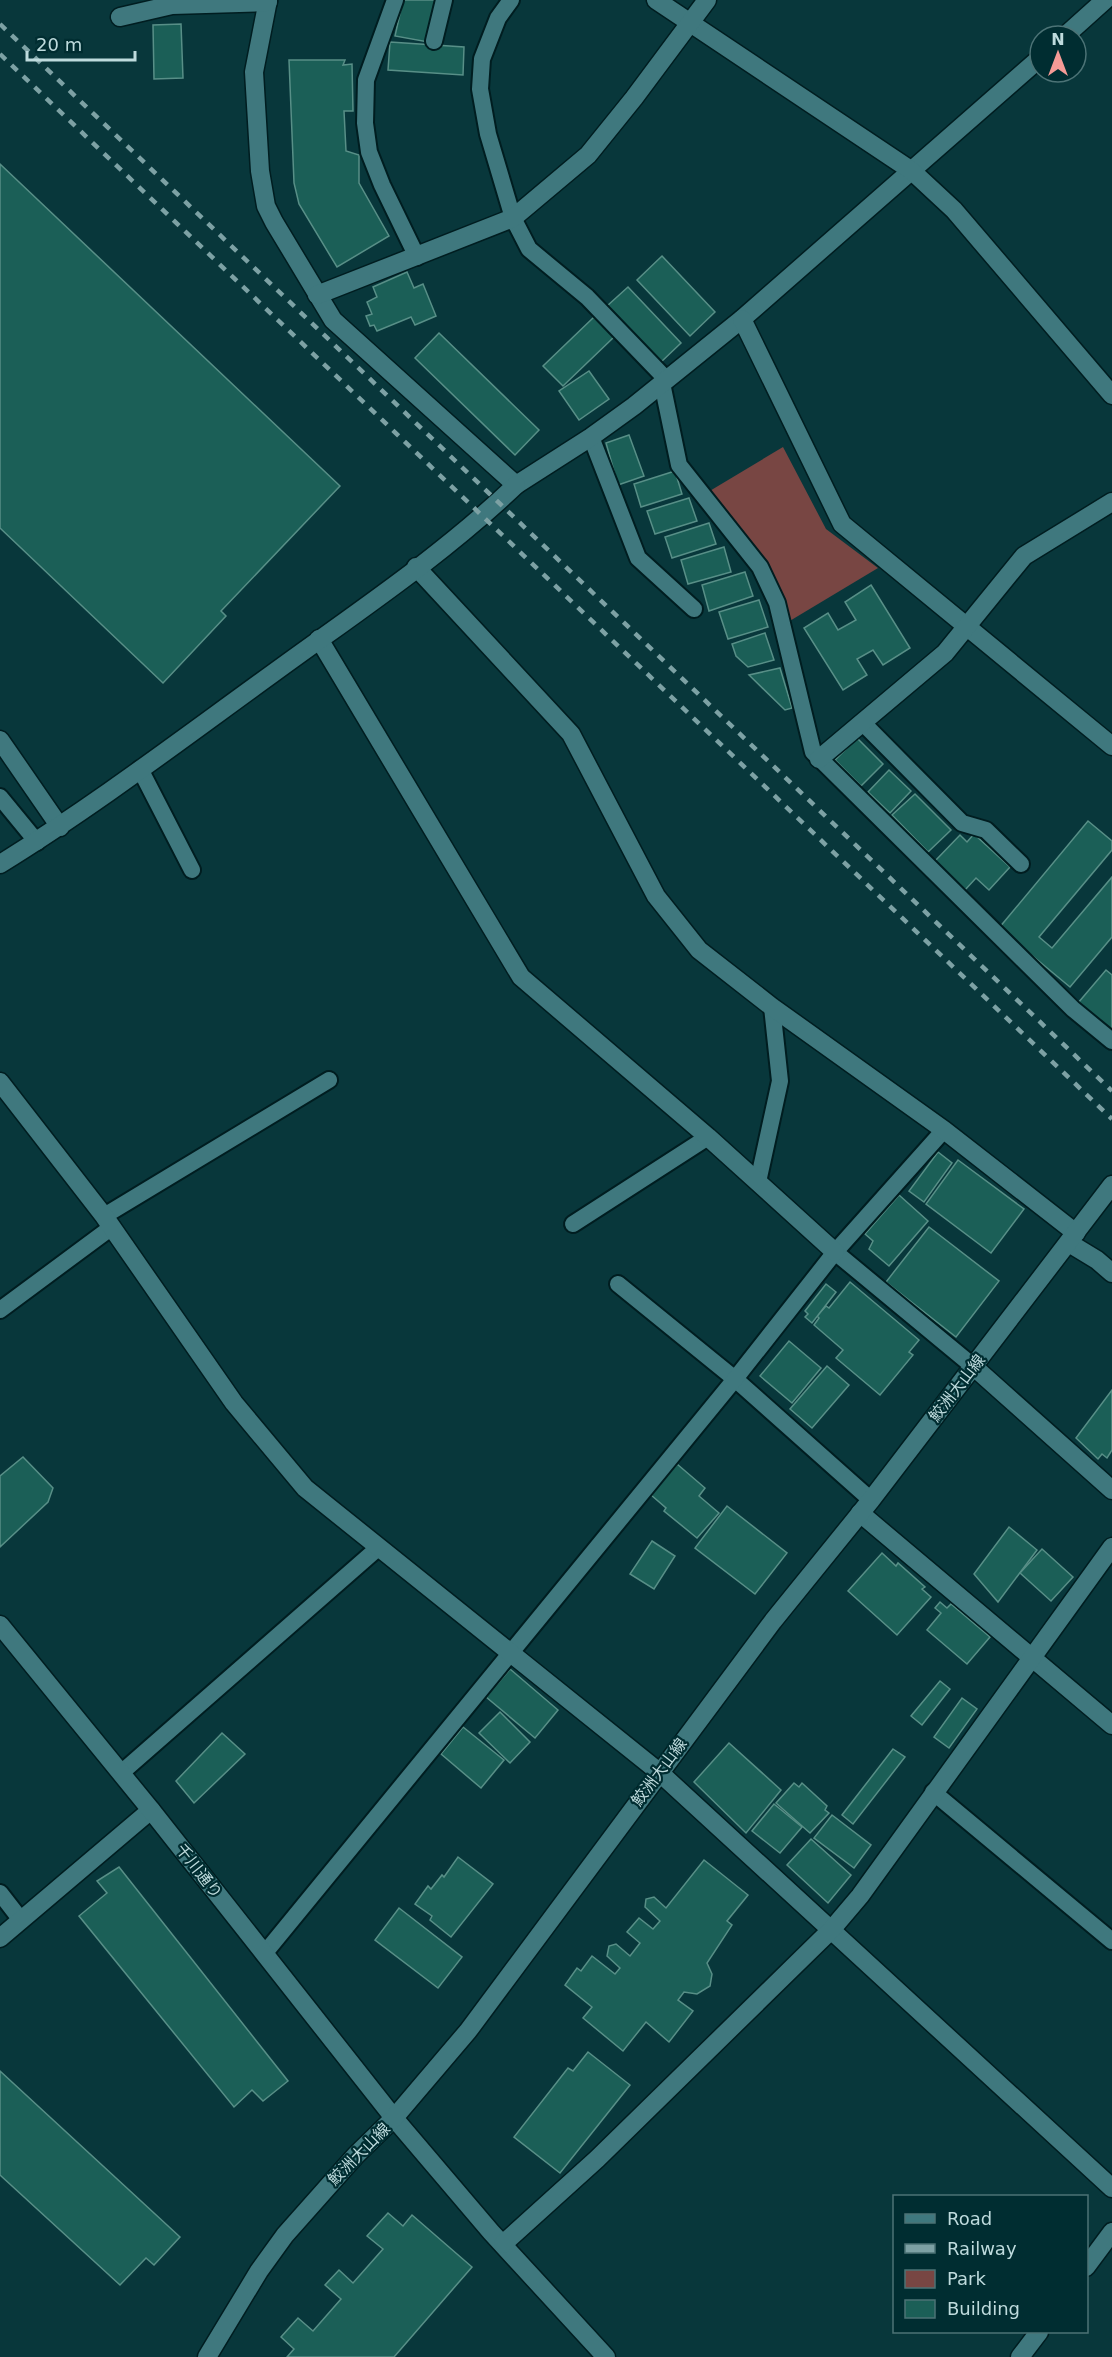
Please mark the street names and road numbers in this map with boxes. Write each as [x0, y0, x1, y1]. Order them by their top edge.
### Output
street label: 鮫洲大山線 [925, 1351, 989, 1425]
street label: 鮫洲大山線 [627, 1734, 691, 1810]
street label: 千川通り [172, 1840, 226, 1902]
street label: 鮫洲大山線 [324, 2119, 394, 2189]

